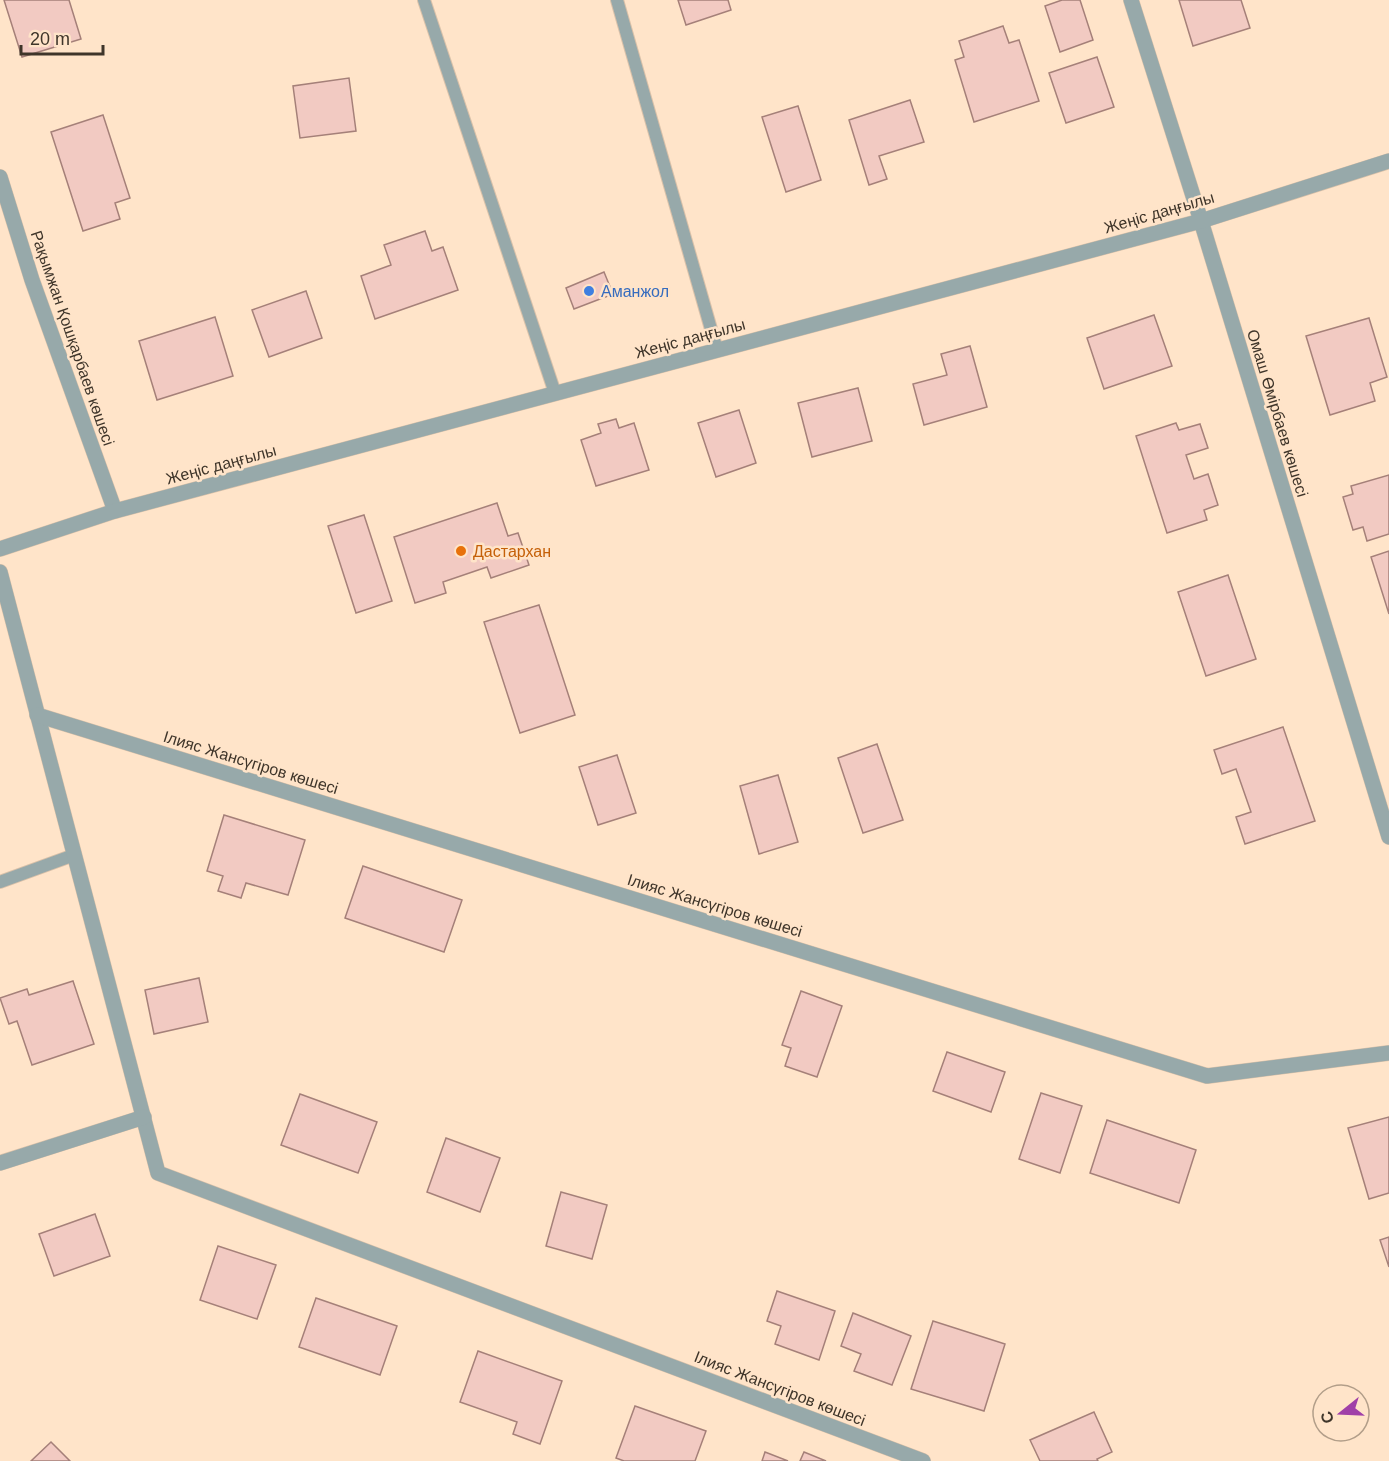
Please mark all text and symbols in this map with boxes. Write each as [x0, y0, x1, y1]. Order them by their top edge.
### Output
scale bar [21, 18, 104, 56]
text: 20 m [30, 29, 70, 49]
street label: Жеңіс даңғылы [1102, 189, 1216, 236]
street label: Рақымжан Қошқарбаев көшесі [28, 229, 117, 448]
place label: Аманжол [601, 283, 669, 300]
marker: Аманжол [582, 284, 596, 298]
street label: Жеңіс даңғылы [633, 316, 747, 361]
street label: Омаш Өмірбаев көшесі [1244, 327, 1311, 499]
street label: Жеңіс даңғылы [164, 442, 278, 487]
place label: Дастархан [473, 543, 551, 560]
marker: Дастархан [454, 544, 468, 558]
street label: Ілияс Жансүгіров көшесі [161, 728, 340, 797]
street label: Ілияс Жансүгіров көшесі [625, 871, 804, 940]
street label: Ілияс Жансүгіров көшесі [692, 1348, 868, 1429]
north arrow [1311, 1383, 1371, 1443]
text: С [1317, 1409, 1337, 1426]

